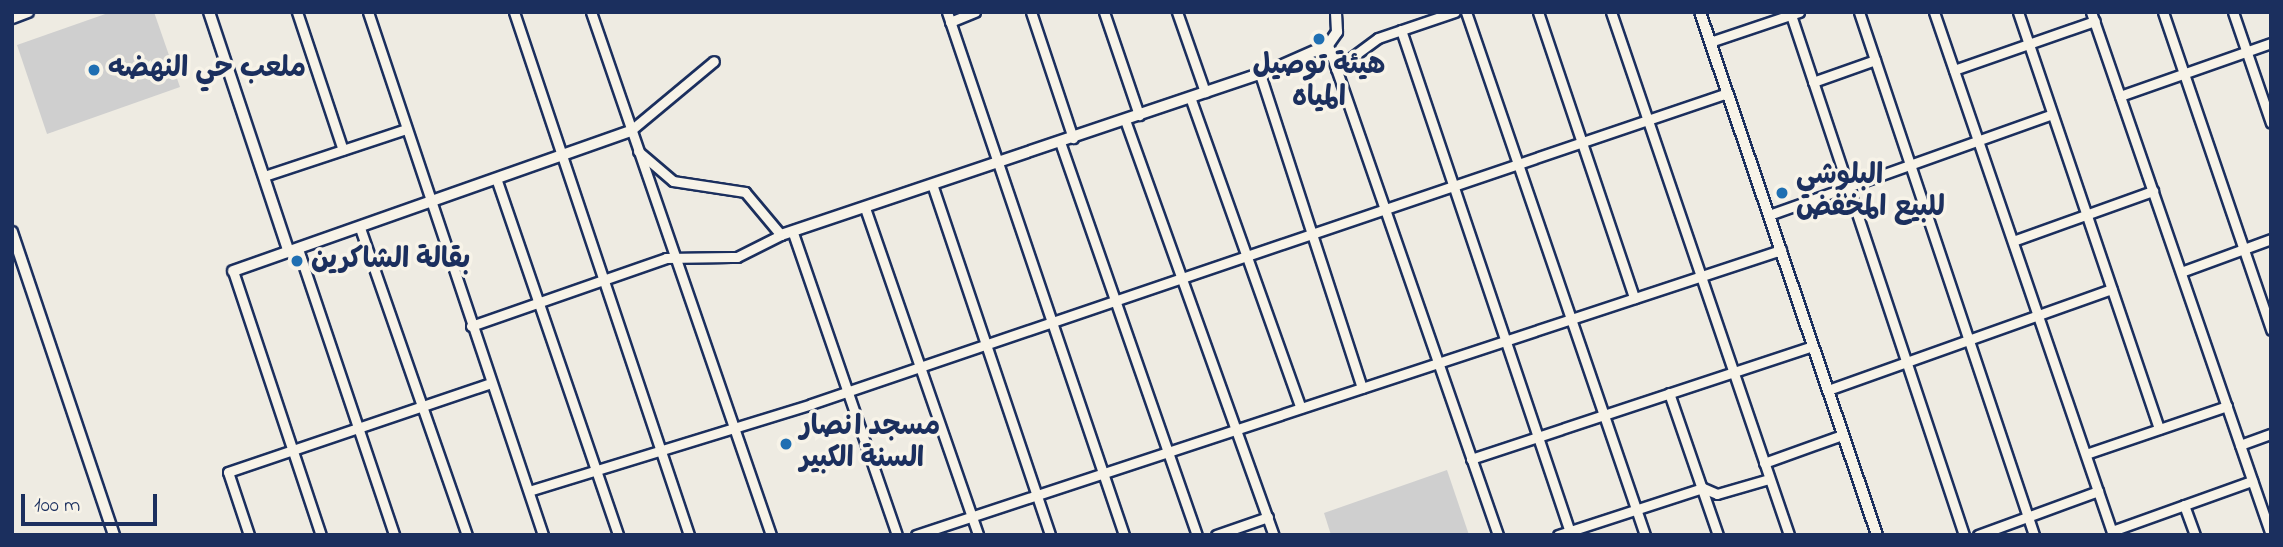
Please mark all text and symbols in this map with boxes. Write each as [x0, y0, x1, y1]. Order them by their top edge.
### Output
marker: هيئة توصيل المياه [1311, 31, 1327, 47]
place label: هيئة توصيل المياه [1253, 50, 1385, 116]
place label: ملعب حي النهضه [108, 53, 306, 87]
marker: ملعب حي النهضه [86, 62, 102, 78]
place label: البلوشي للبيع المخفض [1796, 160, 1945, 226]
marker: البلوشي للبيع المخفض [1774, 185, 1790, 201]
place label: بقالة الشاكرين [311, 244, 470, 278]
marker: بقالة الشاكرين [289, 253, 305, 269]
place label: مسجد انصار السنة الكبير [800, 411, 940, 477]
marker: مسجد انصار السنة الكبير [778, 436, 794, 452]
scale bar [24, 480, 161, 524]
text: 100 m [34, 491, 80, 521]

